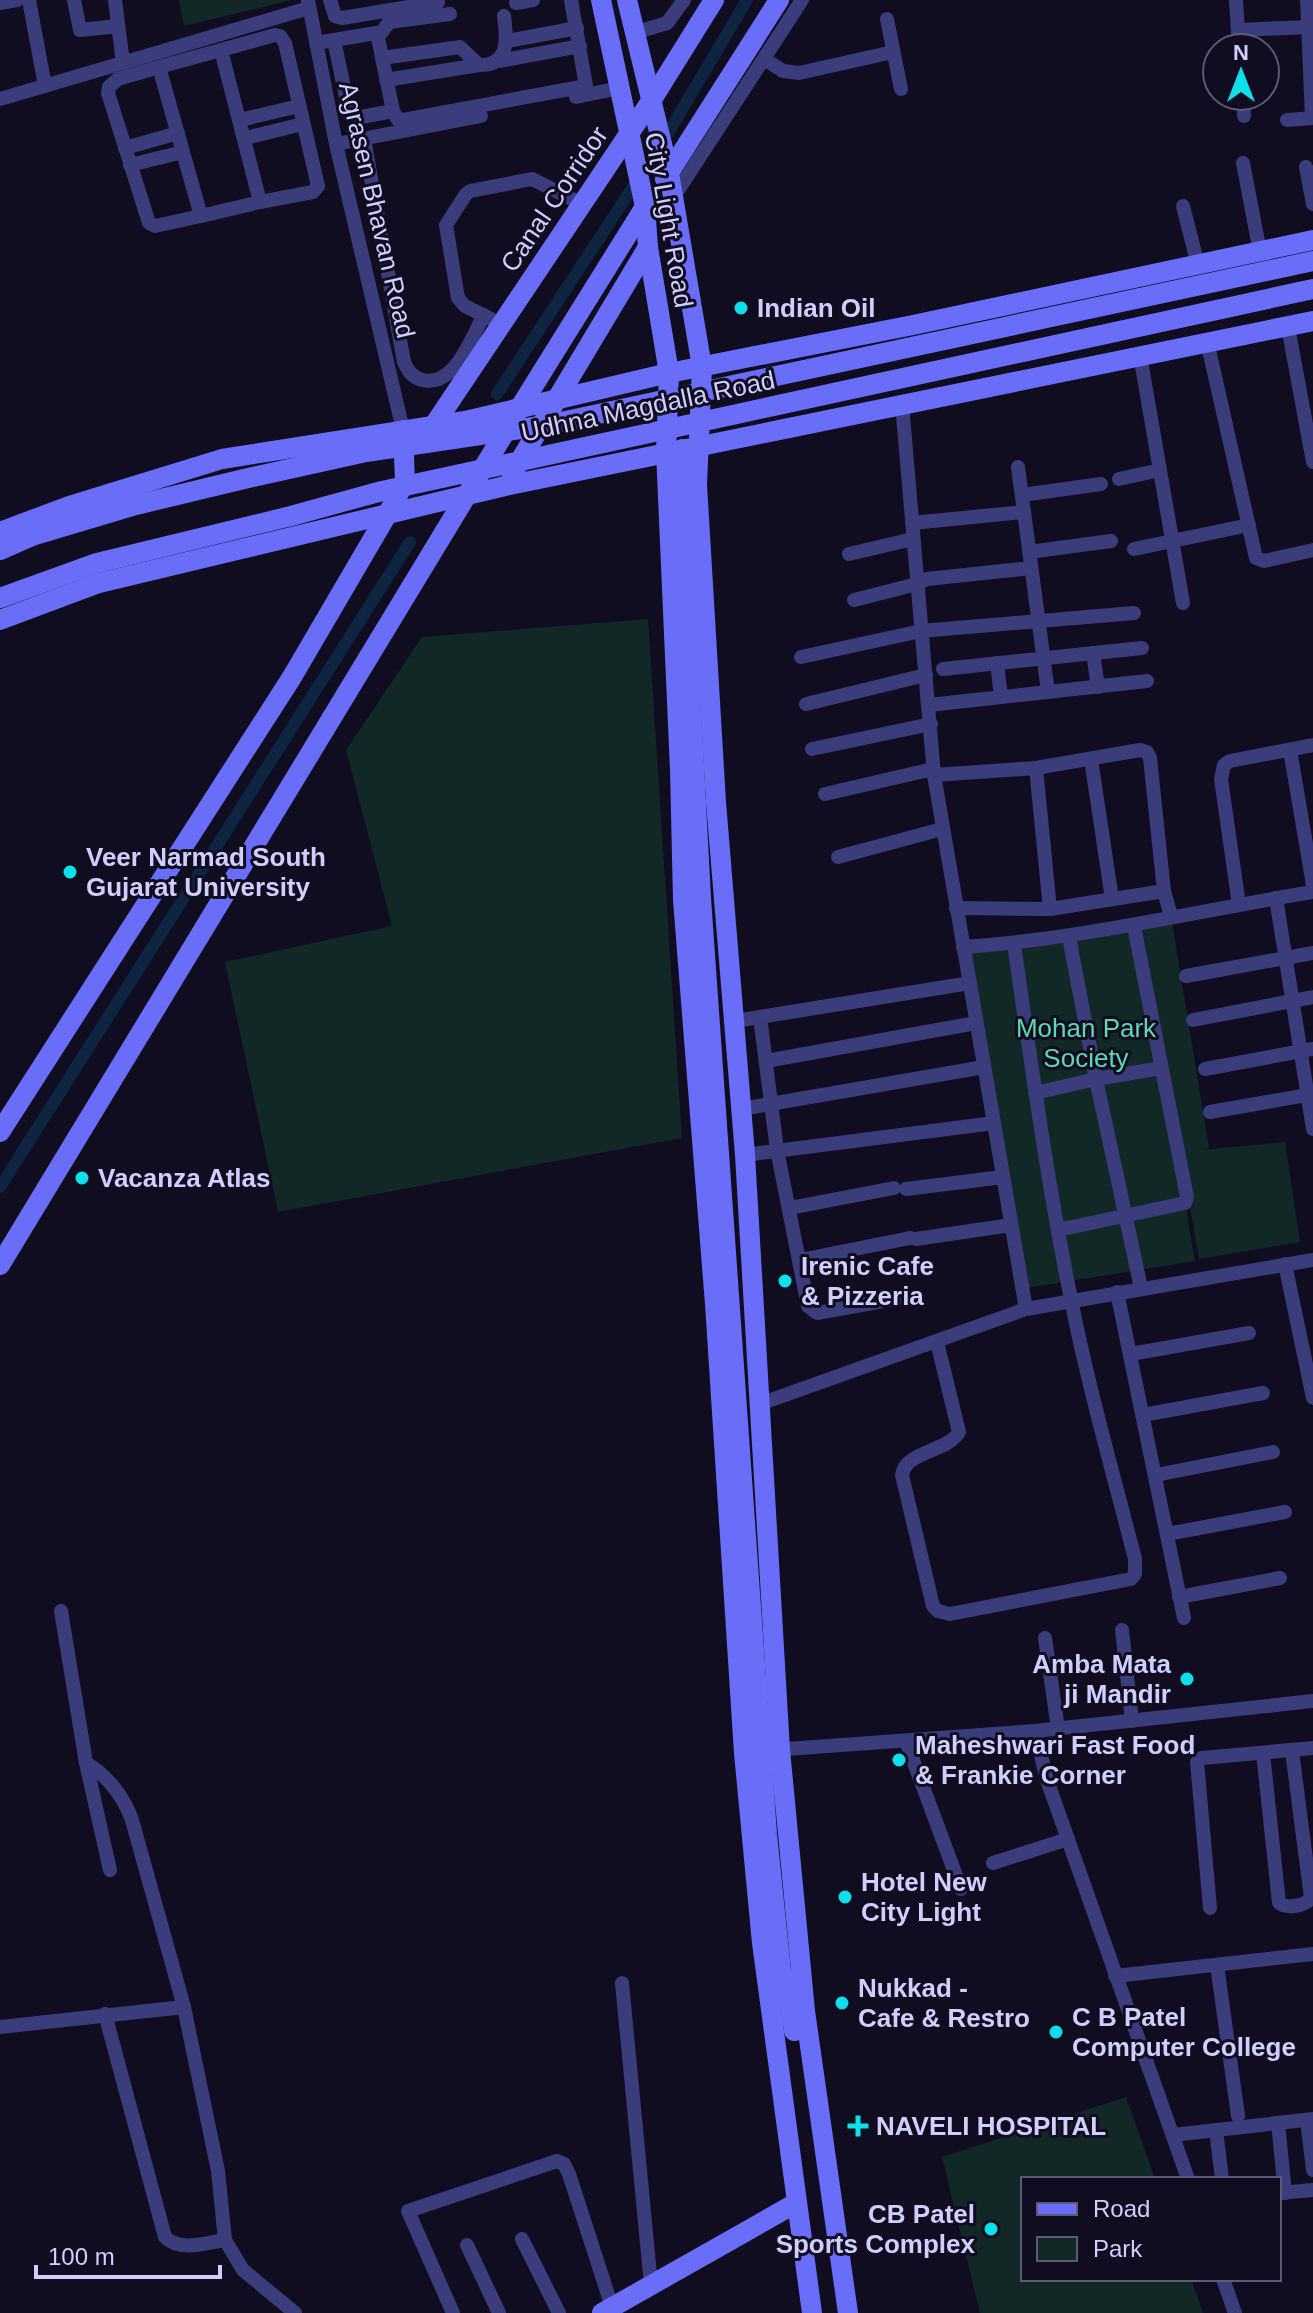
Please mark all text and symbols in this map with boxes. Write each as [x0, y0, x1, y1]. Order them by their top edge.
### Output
north arrow [1201, 32, 1281, 112]
text: N [1233, 40, 1249, 65]
street label: Agrasen Bhavan Road [333, 79, 421, 341]
street label: Canal Corridor [494, 120, 614, 277]
street label: City Light Road [639, 130, 699, 310]
place label: Indian Oil [757, 293, 875, 323]
marker: Indian Oil [732, 299, 750, 317]
street label: Udhna Magdalla Road [518, 364, 778, 448]
place label: Veer Narmad South Gujarat University [86, 842, 326, 902]
marker: Veer Narmad South Gujarat University [61, 863, 79, 881]
park label: Mohan Park Society [1016, 1013, 1157, 1073]
place label: Vacanza Atlas [98, 1163, 270, 1193]
marker: Vacanza Atlas [73, 1169, 91, 1187]
place label: Irenic Cafe & Pizzeria [801, 1251, 934, 1311]
marker: Irenic Cafe & Pizzeria [776, 1272, 794, 1290]
place label: Amba Mata ji Mandir [1032, 1649, 1172, 1709]
marker: Amba Mata ji Mandir [1178, 1670, 1196, 1688]
place label: Maheshwari Fast Food & Frankie Corner [915, 1730, 1195, 1790]
marker: Maheshwari Fast Food & Frankie Corner [890, 1751, 908, 1769]
place label: Hotel New City Light [861, 1867, 987, 1927]
marker: Hotel New City Light [836, 1888, 854, 1906]
place label: Nukkad - Cafe & Restro [858, 1973, 1030, 2033]
marker: Nukkad - Cafe & Restro [833, 1994, 851, 2012]
place label: C B Patel Computer College [1072, 2002, 1296, 2062]
marker: C B Patel Computer College [1047, 2023, 1065, 2041]
place label: NAVELI HOSPITAL [876, 2111, 1106, 2141]
marker: NAVELI HOSPITAL [847, 2115, 869, 2137]
legend [1021, 2177, 1281, 2281]
text: Road [1093, 2195, 1150, 2222]
place label: CB Patel Sports Complex [776, 2199, 976, 2259]
marker: CB Patel Sports Complex [982, 2220, 1000, 2238]
scale bar [36, 2229, 220, 2279]
text: Park [1093, 2235, 1143, 2262]
text: 100 m [48, 2243, 115, 2270]

